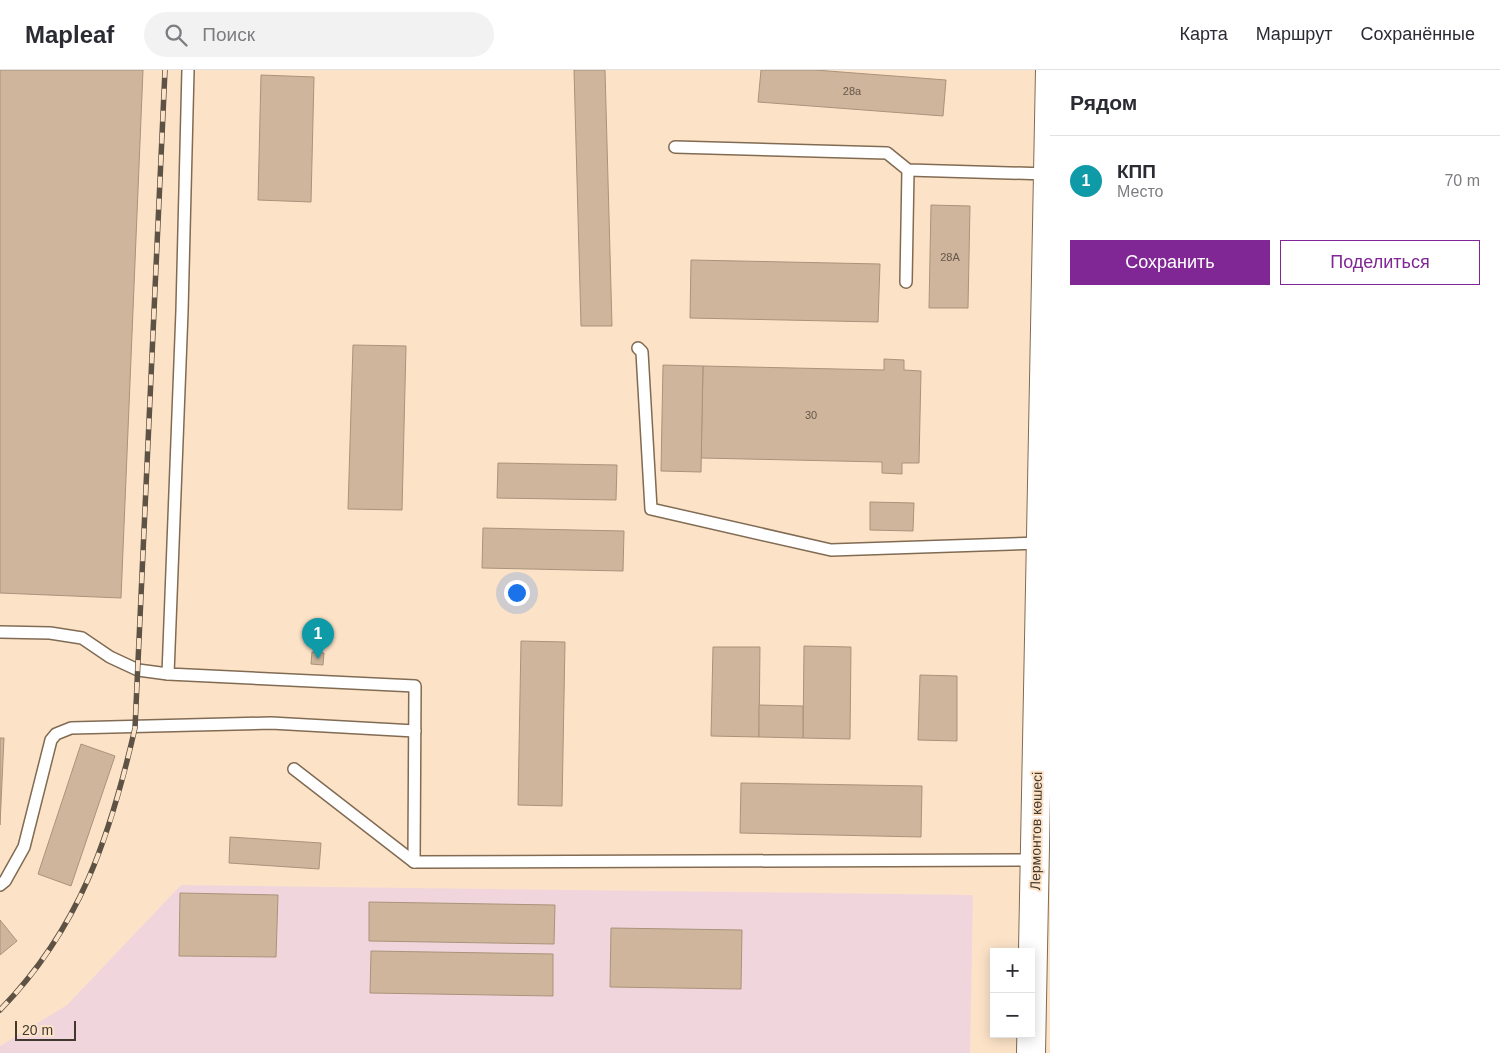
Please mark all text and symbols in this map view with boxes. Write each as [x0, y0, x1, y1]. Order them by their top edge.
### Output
search box [144, 12, 494, 57]
text: Mapleaf [25, 21, 114, 48]
icon: search [162, 21, 190, 49]
text: Поиск [202, 24, 255, 45]
text: Карта [1180, 24, 1228, 44]
text: Маршрут [1256, 24, 1332, 44]
text: Сохранённые [1360, 24, 1475, 44]
house number: 28а [843, 85, 862, 97]
text: Рядом [1070, 91, 1137, 114]
text: КПП [1117, 161, 1156, 182]
text: 1 [1082, 172, 1090, 189]
text: 70 m [1444, 172, 1480, 189]
text: Место [1117, 183, 1163, 200]
button: Сохранить [1070, 240, 1270, 285]
button: Поделиться [1280, 240, 1480, 285]
house number: 28А [940, 251, 960, 263]
house number: 30 [805, 409, 817, 421]
your location [504, 580, 530, 606]
pin: 1 [302, 618, 334, 659]
street label: Лермонтов көшесі [1027, 772, 1045, 890]
map controls [990, 948, 1035, 1038]
button: + [990, 948, 1035, 993]
button: − [990, 993, 1035, 1038]
scale bar [15, 1018, 76, 1041]
text: 20 m [22, 1022, 53, 1038]

